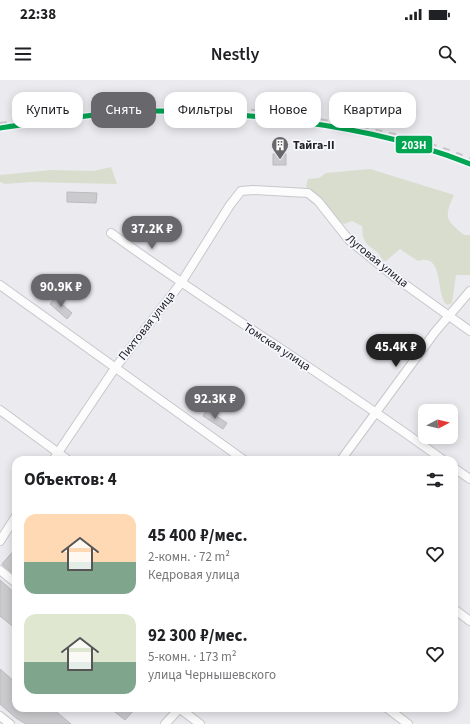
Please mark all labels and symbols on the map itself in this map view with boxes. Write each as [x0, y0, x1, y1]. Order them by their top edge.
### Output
building icon: Тайга-II [270, 135, 290, 160]
line badge: 203Н [395, 135, 433, 154]
place label: Тайга-II [293, 137, 335, 154]
text: 203Н [402, 138, 426, 153]
pin: 37.2K ₽ [115, 216, 189, 250]
street label: Луговая улица [342, 230, 412, 292]
pin: 90.9K ₽ [24, 274, 98, 308]
street label: Пихтовая улица [115, 288, 179, 364]
street label: Томская улица [240, 319, 314, 375]
pin: 45.4K ₽ [359, 334, 433, 368]
pin: 92.3K ₽ [178, 386, 252, 420]
north arrow [418, 404, 458, 444]

